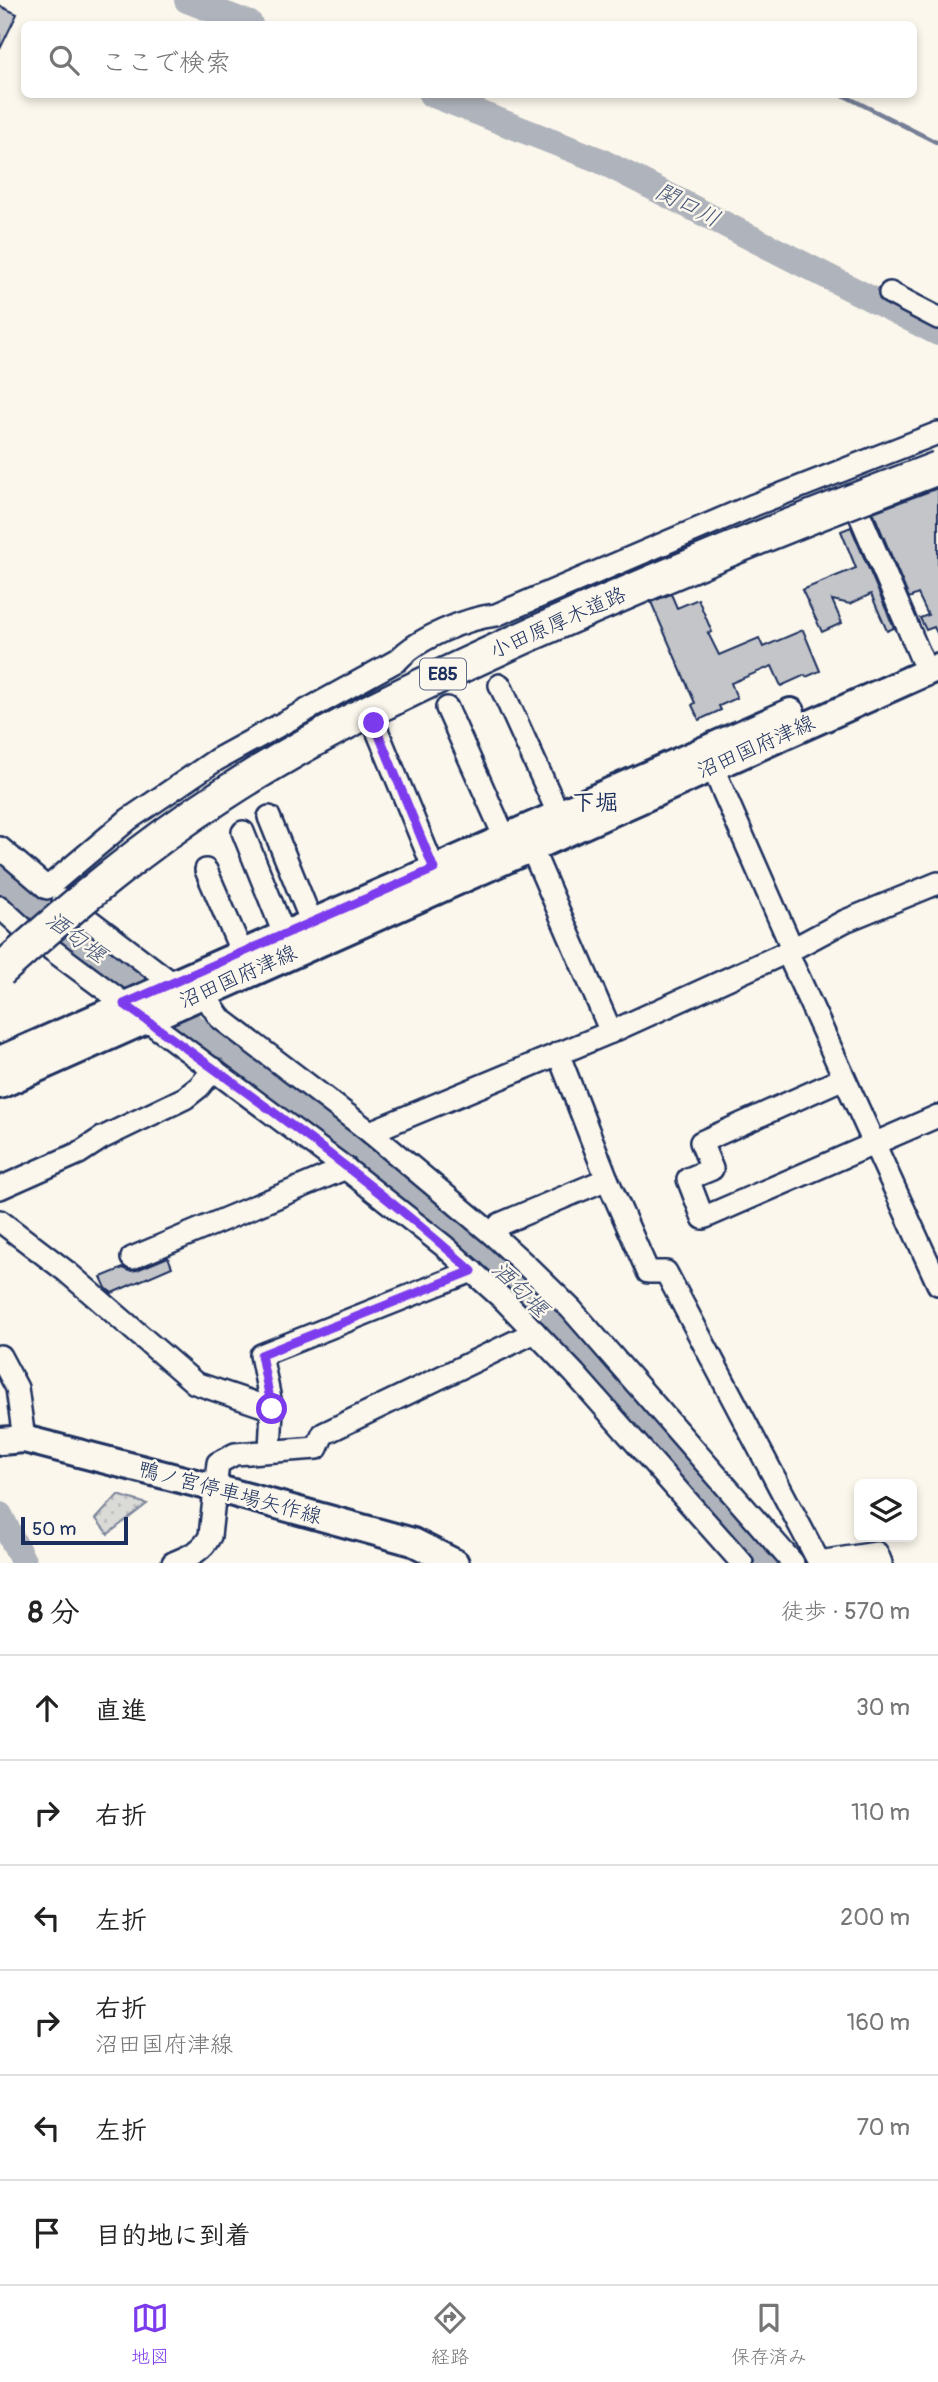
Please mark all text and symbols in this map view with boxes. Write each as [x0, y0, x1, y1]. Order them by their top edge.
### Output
search box [21, 21, 917, 98]
icon: search [45, 41, 83, 79]
text: ここで検索 [101, 47, 231, 79]
water label: 関口川 [651, 176, 725, 234]
street label: 小田原厚木道路 [485, 581, 631, 665]
road number: E85 [420, 659, 466, 690]
route end [358, 707, 389, 738]
street label: 沼田国府津線 [693, 709, 819, 785]
district label: 下堀 [572, 788, 618, 817]
water label: 酒匂堰 [40, 905, 115, 971]
street label: 沼田国府津線 [175, 939, 301, 1015]
water label: 酒匂堰 [485, 1255, 557, 1325]
route start [256, 1393, 287, 1424]
street label: 鴨ノ宮停車場矢作線 [135, 1456, 325, 1530]
map controls [854, 1479, 917, 1542]
button: layers [854, 1479, 917, 1542]
scale bar [21, 1514, 128, 1546]
text: 50 m [32, 1517, 76, 1541]
text: 8 分 [28, 1594, 80, 1631]
text: 徒歩 · 570 m [781, 1597, 910, 1626]
icon: ahead [28, 1689, 66, 1727]
text: 30 m [856, 1693, 910, 1722]
text: 直進 [95, 1695, 147, 1727]
icon: right [28, 1794, 66, 1832]
text: 110 m [851, 1798, 910, 1827]
text: 右折 [95, 1800, 147, 1832]
icon: left [28, 1899, 66, 1937]
text: 200 m [840, 1903, 910, 1932]
text: 左折 [95, 1905, 147, 1937]
text: 右折 [95, 1993, 147, 2025]
icon: right [28, 2004, 66, 2042]
text: 160 m [846, 2008, 910, 2037]
text: 沼田国府津線 [95, 2030, 233, 2059]
icon: left [28, 2109, 66, 2147]
text: 70 m [857, 2113, 910, 2142]
text: 左折 [95, 2115, 147, 2147]
icon: arrive [28, 2214, 66, 2252]
text: 目的地に到着 [95, 2220, 251, 2252]
tab: 地図 [131, 2299, 169, 2369]
tab: 経路 [431, 2299, 469, 2369]
tab: 保存済み [731, 2299, 807, 2369]

